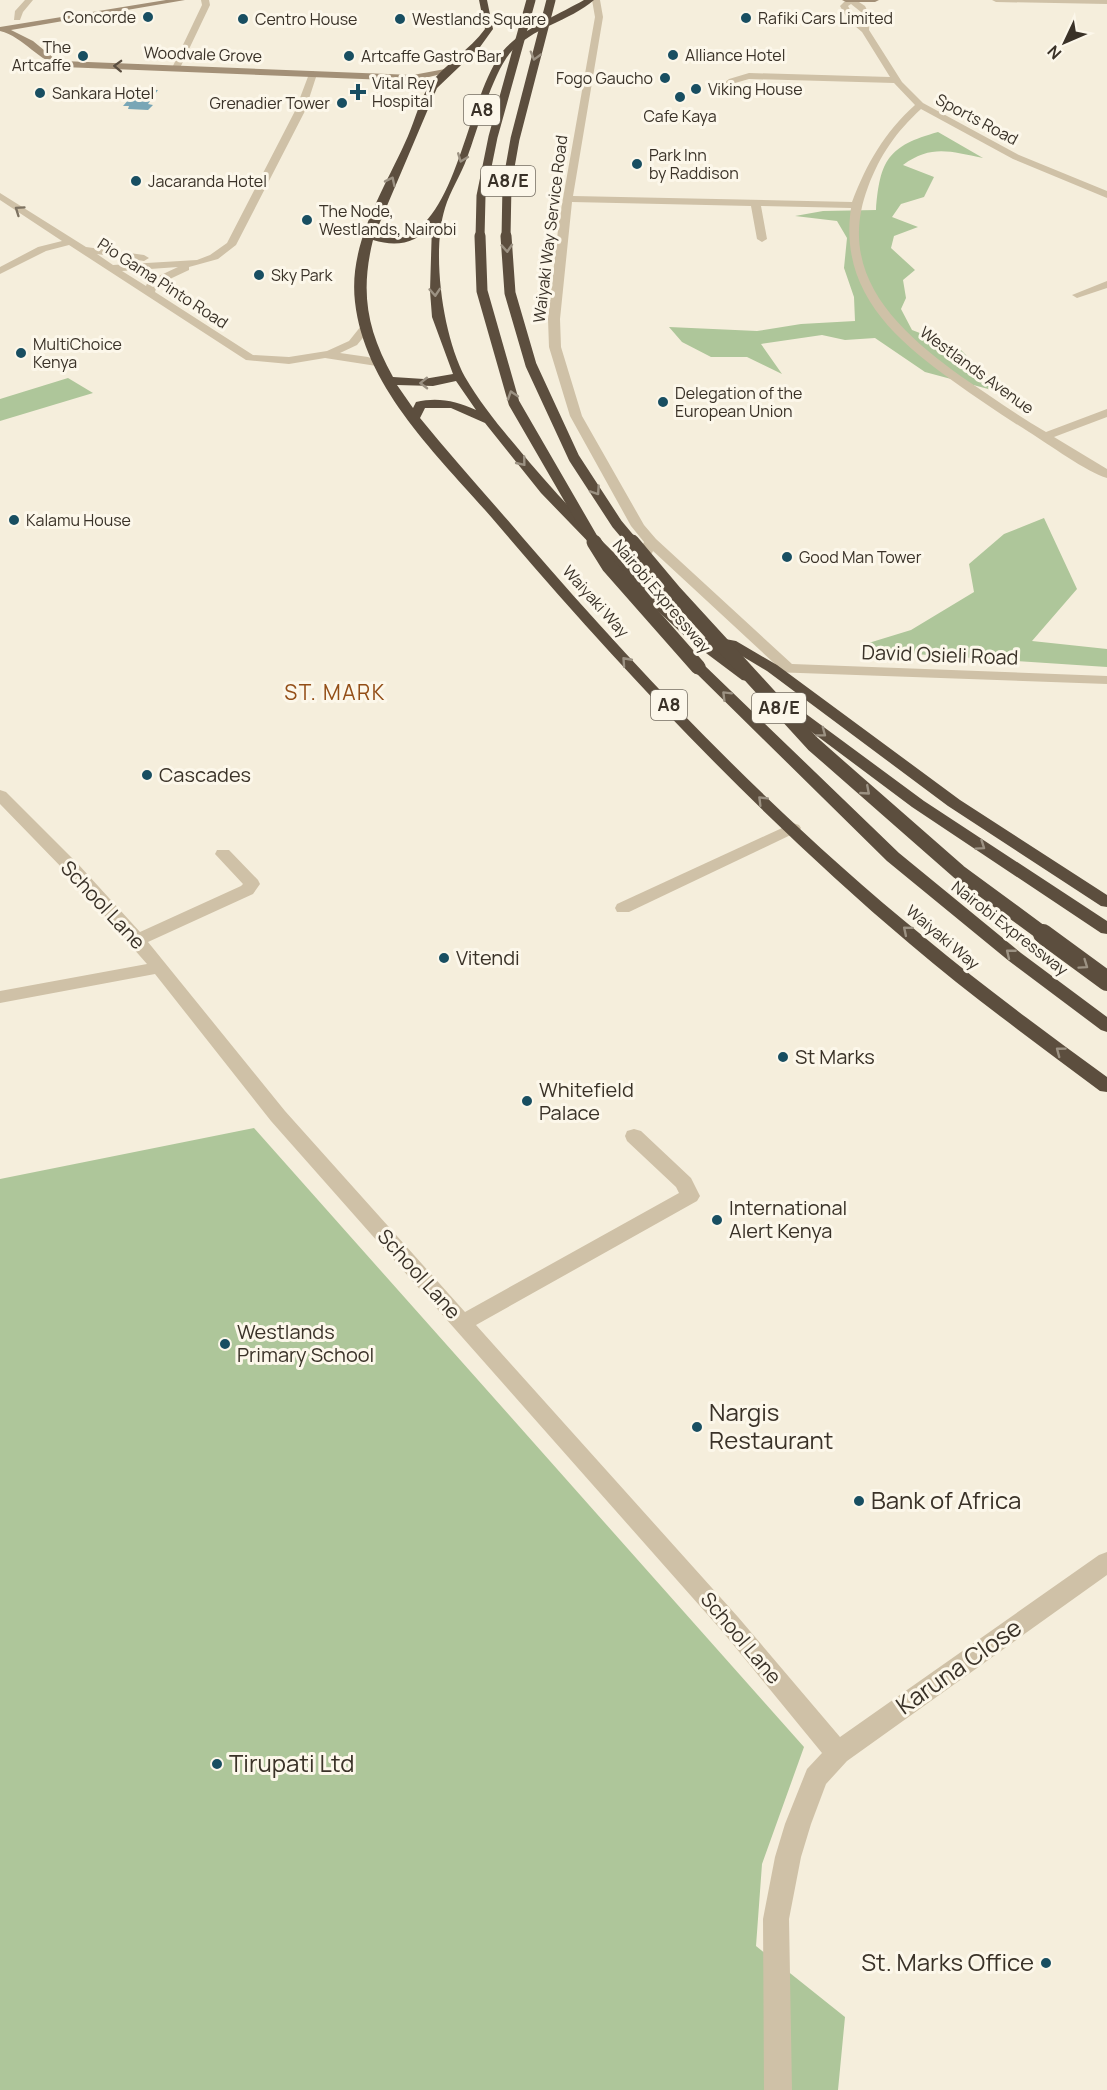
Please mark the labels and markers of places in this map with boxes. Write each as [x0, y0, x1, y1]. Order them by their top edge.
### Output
place label: Concorde [63, 6, 136, 28]
place label: Rafiki Cars Limited [758, 7, 893, 29]
place label: Centro House [255, 8, 357, 30]
place label: Westlands Square [412, 8, 546, 30]
marker: Concorde [141, 10, 155, 24]
marker: Rafiki Cars Limited [739, 11, 753, 25]
marker: Centro House [236, 12, 250, 26]
marker: Westlands Square [393, 12, 407, 26]
place label: The Artcaffe [12, 36, 71, 76]
place label: Alliance Hotel [685, 44, 785, 66]
place label: Artcaffe Gastro Bar [361, 45, 501, 67]
marker: Alliance Hotel [666, 48, 680, 62]
marker: The Artcaffe [76, 49, 90, 63]
marker: Artcaffe Gastro Bar [342, 49, 356, 63]
place label: Fogo Gaucho [556, 67, 653, 89]
marker: Fogo Gaucho [658, 71, 672, 85]
place label: Vital Rey Hospital [372, 72, 436, 112]
place label: Viking House [708, 78, 803, 100]
place label: Sankara Hotel [52, 82, 154, 104]
marker: Viking House [689, 82, 703, 96]
marker: Vital Rey Hospital [349, 83, 367, 101]
marker: Sankara Hotel [33, 86, 47, 100]
marker: Cafe Kaya [673, 90, 687, 104]
place label: Grenadier Tower [210, 92, 330, 114]
marker: Grenadier Tower [335, 96, 349, 110]
place label: Cafe Kaya [643, 105, 717, 127]
place label: Park Inn by Raddison [649, 144, 739, 184]
marker: Park Inn by Raddison [630, 157, 644, 171]
place label: Jacaranda Hotel [148, 170, 267, 192]
marker: Jacaranda Hotel [129, 174, 143, 188]
place label: The Node, Westlands, Nairobi [319, 200, 456, 240]
marker: The Node, Westlands, Nairobi [300, 213, 314, 227]
place label: Sky Park [271, 264, 333, 286]
marker: Sky Park [252, 268, 266, 282]
place label: MultiChoice Kenya [33, 333, 122, 373]
marker: MultiChoice Kenya [14, 346, 28, 360]
place label: Delegation of the European Union [675, 382, 802, 422]
marker: Delegation of the European Union [656, 395, 670, 409]
place label: Kalamu House [26, 509, 131, 531]
marker: Kalamu House [7, 513, 21, 527]
place label: Good Man Tower [799, 546, 922, 568]
marker: Good Man Tower [780, 550, 794, 564]
place label: Cascades [159, 761, 251, 788]
marker: Cascades [140, 768, 154, 782]
place label: Vitendi [456, 944, 520, 971]
marker: Vitendi [437, 951, 451, 965]
place label: St Marks [795, 1043, 875, 1070]
marker: St Marks [776, 1050, 790, 1064]
place label: Whitefield Palace [539, 1076, 634, 1126]
marker: Whitefield Palace [520, 1094, 534, 1108]
place label: International Alert Kenya [729, 1194, 847, 1244]
marker: International Alert Kenya [710, 1213, 724, 1227]
place label: Westlands Primary School [237, 1318, 374, 1368]
marker: Westlands Primary School [218, 1337, 232, 1351]
place label: Nargis Restaurant [709, 1395, 833, 1456]
marker: Nargis Restaurant [690, 1420, 704, 1434]
place label: Bank of Africa [871, 1483, 1021, 1516]
marker: Bank of Africa [852, 1494, 866, 1508]
place label: Tirupati Ltd [229, 1746, 354, 1779]
marker: Tirupati Ltd [210, 1757, 224, 1771]
place label: St. Marks Office [861, 1945, 1034, 1978]
marker: St. Marks Office [1039, 1956, 1053, 1970]

